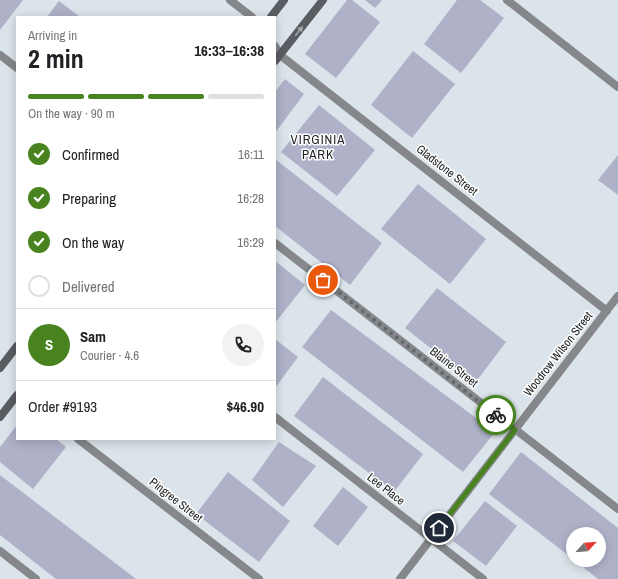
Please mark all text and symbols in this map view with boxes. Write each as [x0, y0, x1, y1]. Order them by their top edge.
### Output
one-way arrow [295, 25, 303, 36]
text: Arriving in [28, 27, 77, 44]
text: 16:33–16:38 [194, 40, 264, 61]
text: 2 min [28, 41, 84, 76]
text: On the way · 90 m [28, 105, 115, 122]
district label: VIRGINIA PARK [291, 131, 345, 163]
street label: Gladstone Street [413, 141, 481, 199]
icon: check [28, 143, 50, 165]
text: Confirmed [62, 144, 119, 165]
text: 16:11 [238, 146, 264, 163]
icon: check [28, 187, 50, 209]
text: Preparing [62, 188, 116, 209]
text: 16:28 [237, 190, 264, 207]
icon: check [28, 231, 50, 253]
text: On the way [62, 232, 124, 253]
text: 16:29 [237, 234, 264, 251]
pin [306, 263, 340, 297]
icon: bag [312, 269, 334, 291]
text: Delivered [62, 276, 115, 297]
street label: Woodrow Wilson Street [520, 308, 596, 400]
button: phone [222, 324, 264, 366]
text: Sam [80, 326, 106, 347]
text: S [45, 334, 53, 355]
street label: Blaine Street [427, 343, 482, 391]
text: Courier · 4.6 [80, 347, 139, 364]
courier [476, 395, 516, 435]
text: Order #9193 [28, 396, 97, 417]
text: $46.90 [226, 396, 264, 417]
icon: bike [485, 404, 507, 426]
street label: Lee Place [364, 469, 408, 509]
street label: Pingree Street [146, 474, 206, 526]
pin [422, 511, 456, 545]
icon: home [428, 517, 450, 539]
north arrow [566, 527, 606, 567]
map controls [566, 527, 606, 567]

